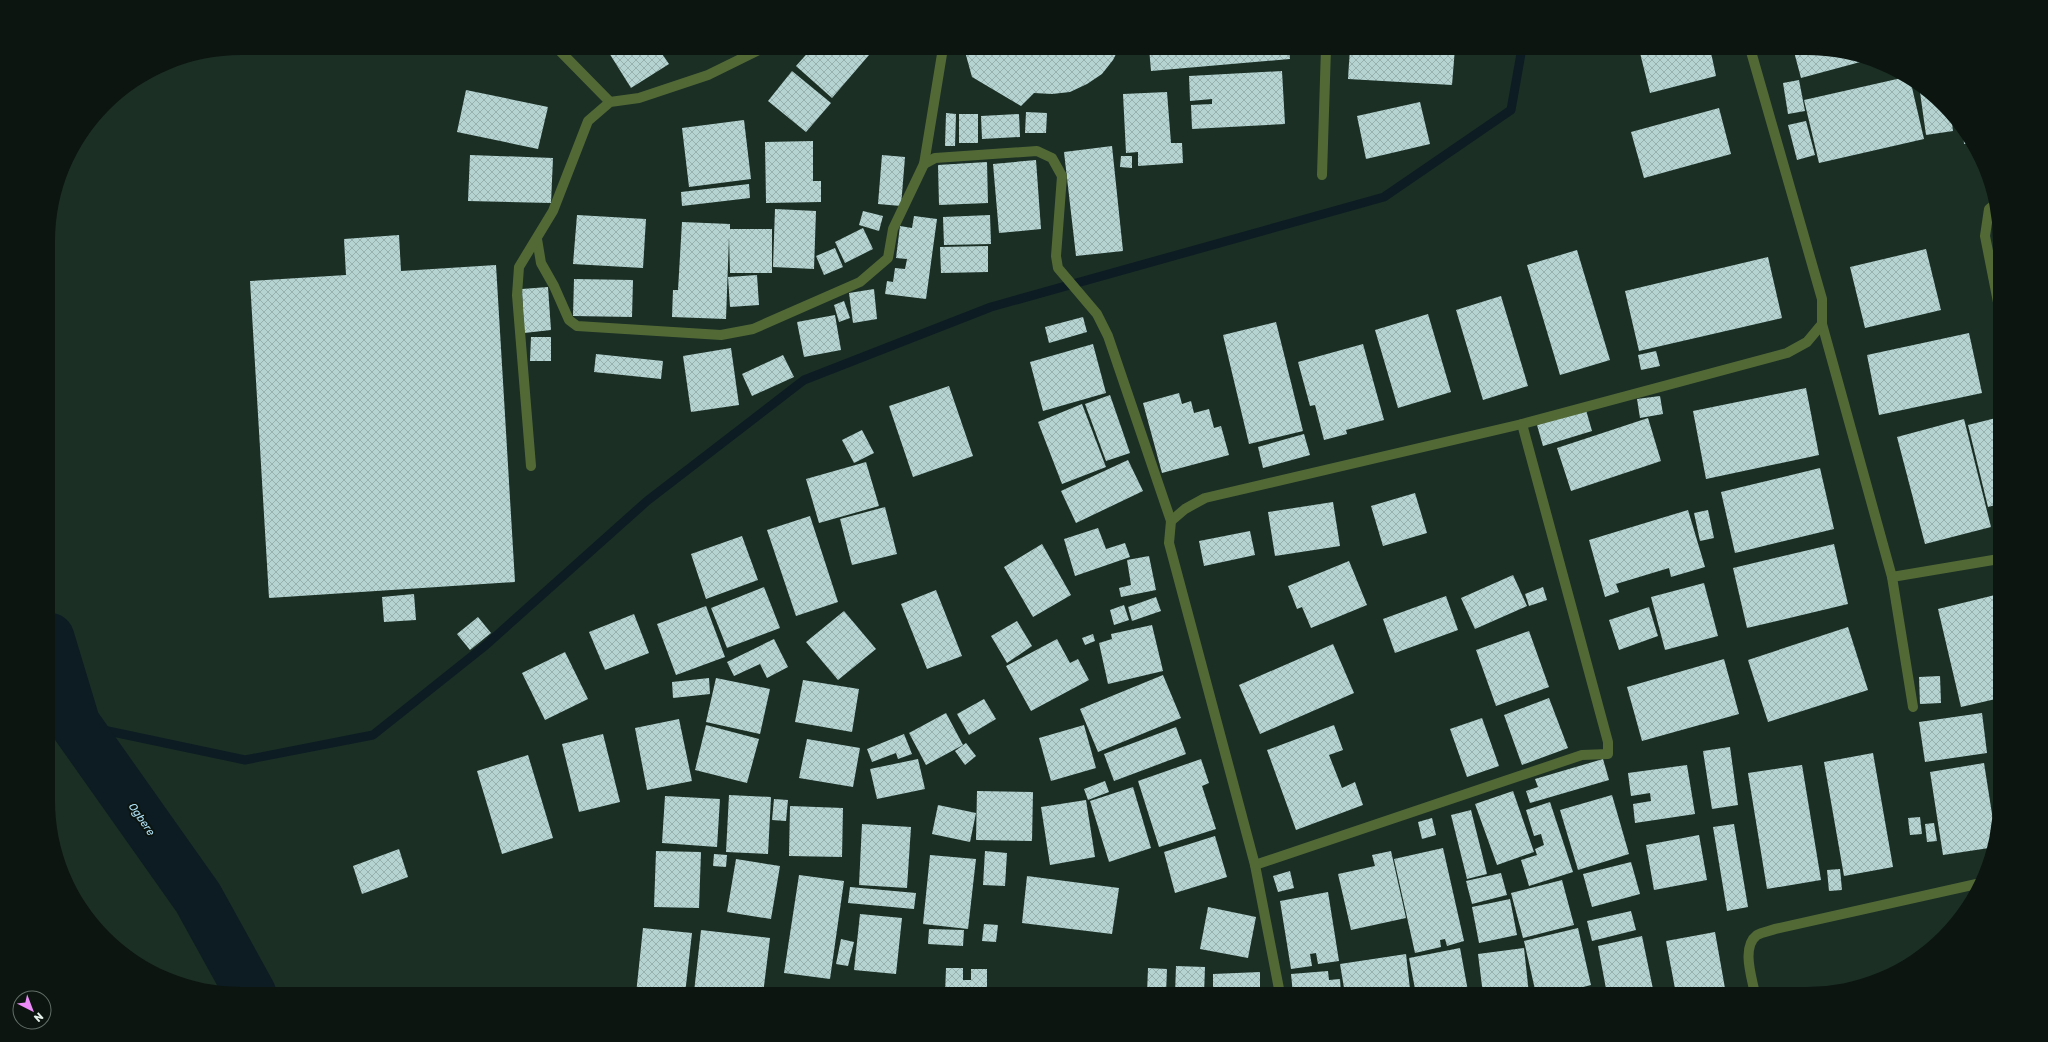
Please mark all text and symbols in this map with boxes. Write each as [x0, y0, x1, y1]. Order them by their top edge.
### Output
water label: Ogbere [126, 800, 158, 838]
north arrow [12, 990, 52, 1030]
text: N [31, 1010, 46, 1025]

